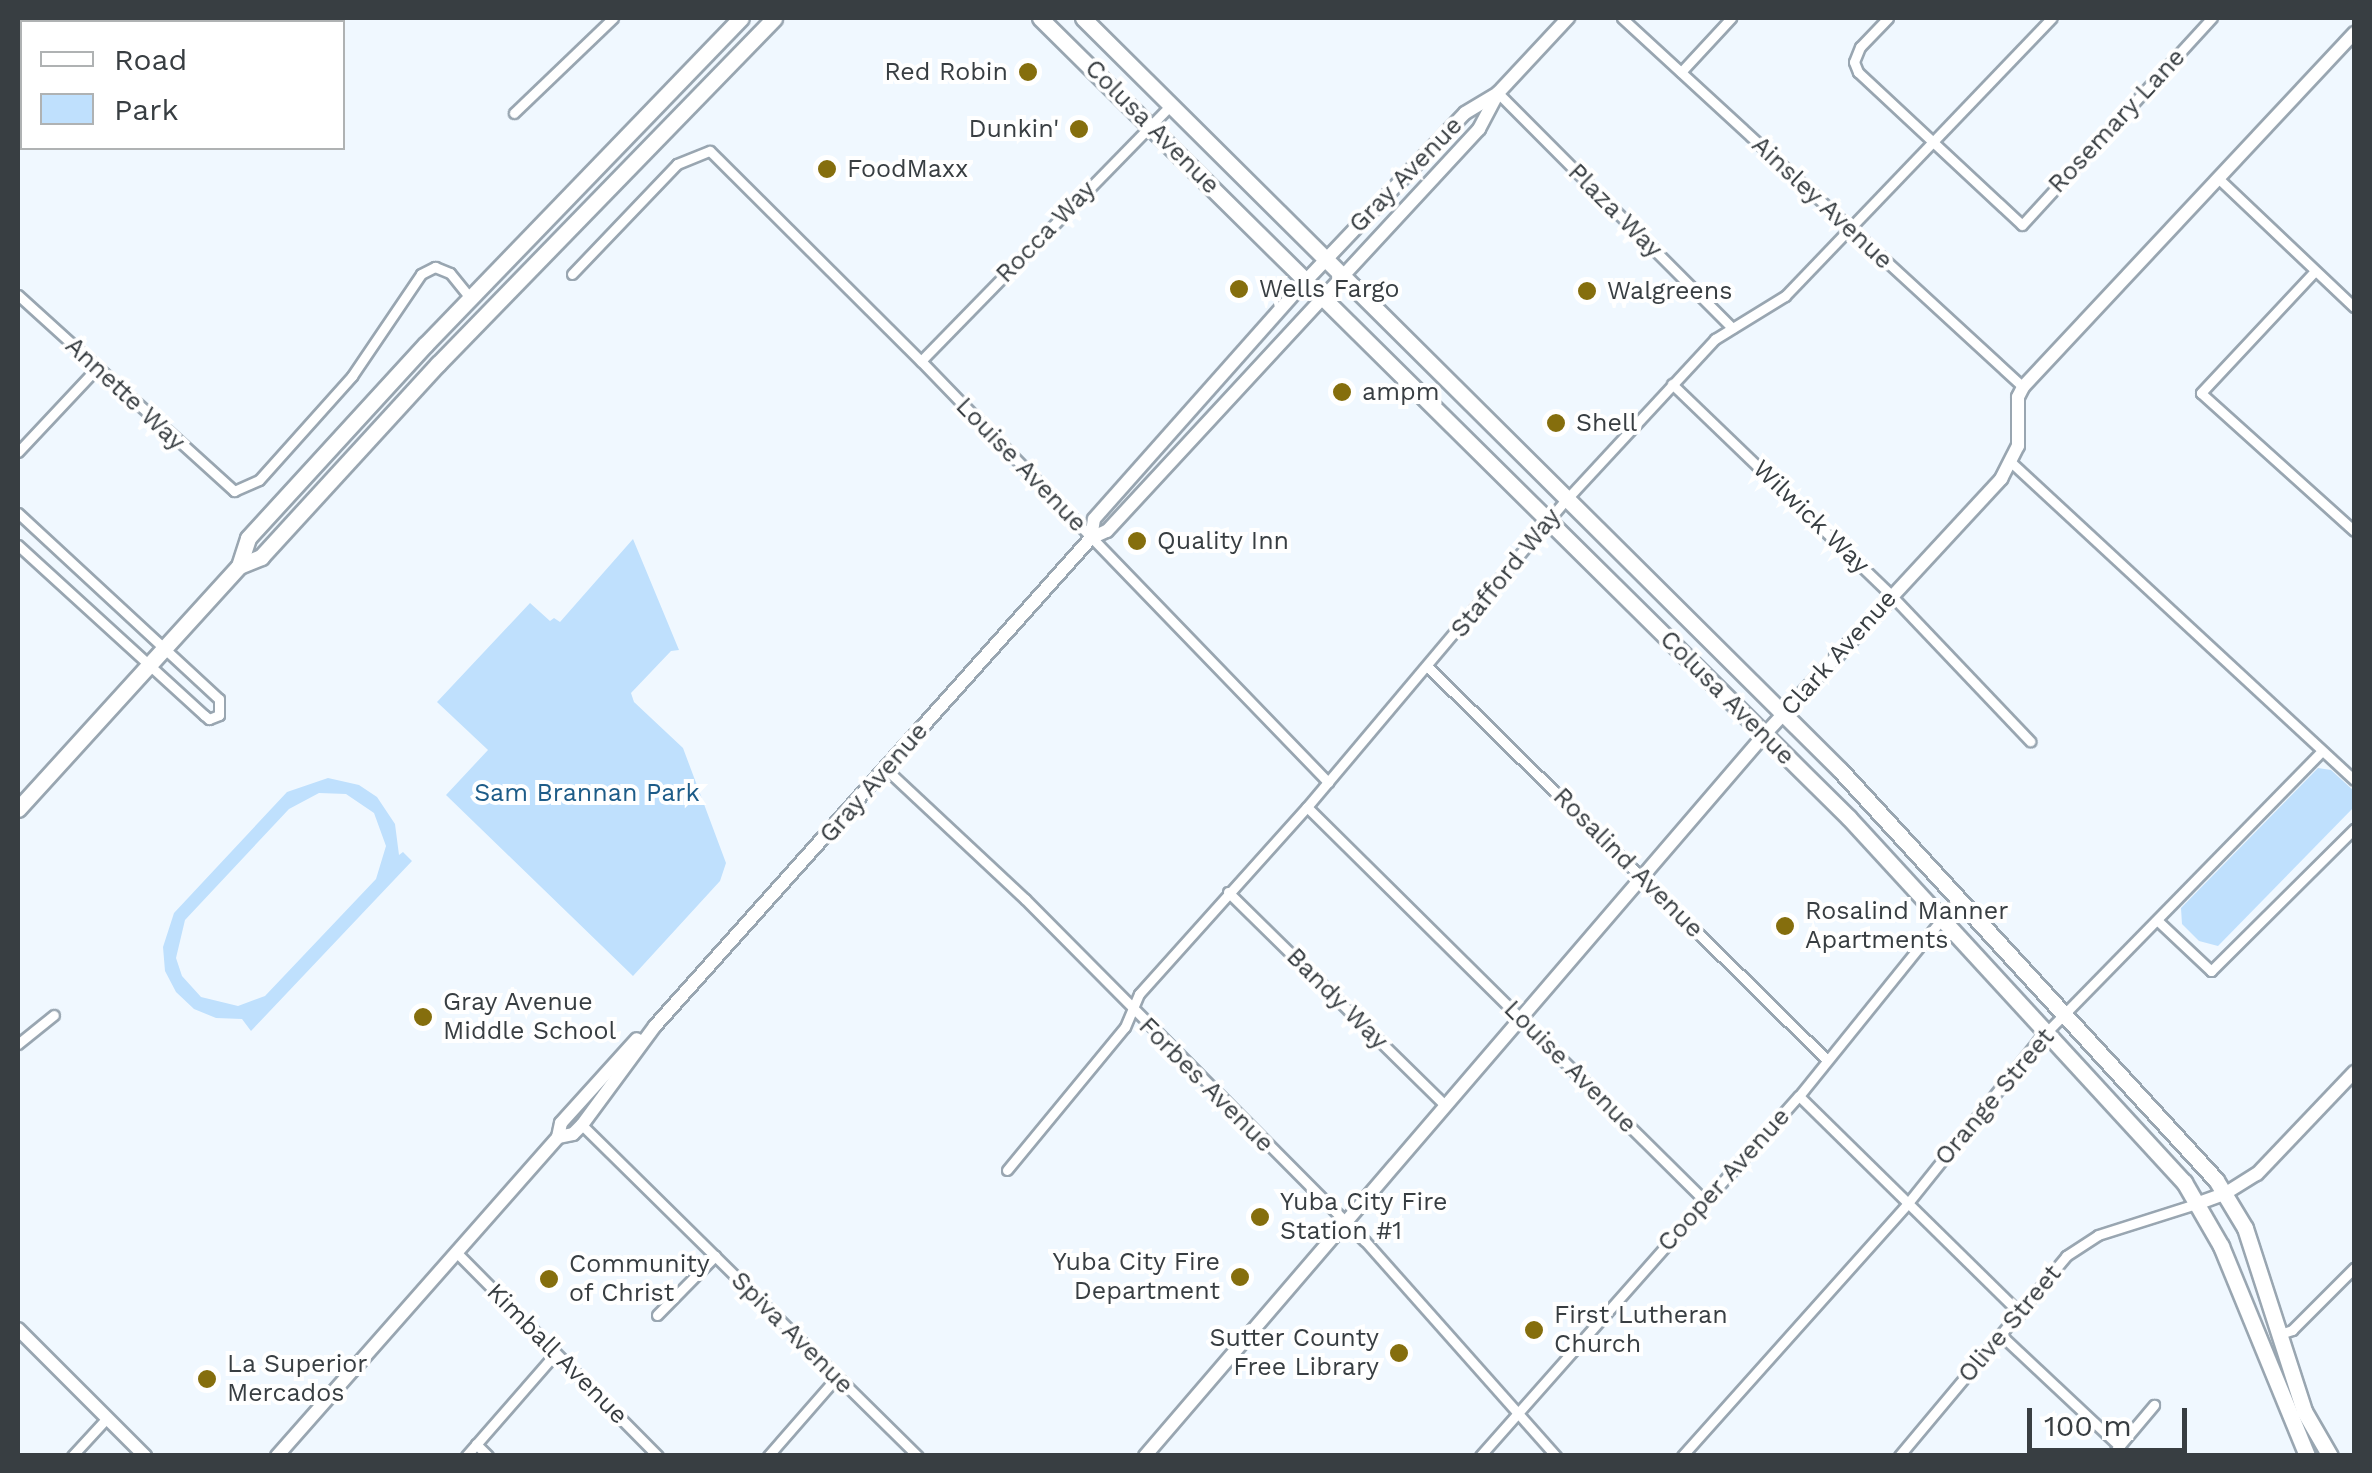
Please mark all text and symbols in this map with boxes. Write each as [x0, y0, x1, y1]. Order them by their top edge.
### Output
legend [20, 20, 345, 150]
text: Road [114, 42, 187, 77]
street label: Rosemary Lane [2042, 42, 2192, 200]
street label: Colusa Avenue [1078, 53, 1226, 201]
place label: Red Robin [884, 57, 1008, 87]
marker: Red Robin [1017, 61, 1039, 83]
text: Park [114, 92, 179, 127]
street label: Gray Avenue [1343, 110, 1469, 240]
place label: Dunkin' [969, 114, 1059, 144]
marker: Dunkin' [1068, 118, 1090, 140]
street label: Ainsley Avenue [1745, 130, 1899, 276]
place label: FoodMaxx [847, 154, 968, 184]
street label: Plaza Way [1561, 157, 1669, 265]
marker: FoodMaxx [816, 158, 838, 180]
street label: Rocca Way [990, 174, 1102, 290]
place label: Wells Fargo [1259, 274, 1400, 304]
place label: Walgreens [1607, 276, 1732, 306]
marker: Wells Fargo [1228, 278, 1250, 300]
marker: Walgreens [1576, 280, 1598, 302]
street label: Annette Way [59, 331, 191, 457]
place label: ampm [1362, 377, 1439, 407]
marker: ampm [1331, 381, 1353, 403]
street label: Louise Avenue [949, 391, 1093, 539]
place label: Shell [1576, 408, 1637, 438]
marker: Shell [1545, 412, 1567, 434]
street label: Wilwick Way [1746, 454, 1876, 580]
street label: Stafford Way [1445, 502, 1567, 644]
place label: Quality Inn [1157, 526, 1290, 556]
marker: Quality Inn [1126, 530, 1148, 552]
street label: Clark Avenue [1774, 583, 1904, 723]
street label: Colusa Avenue [1653, 624, 1801, 772]
street label: Gray Avenue [813, 716, 935, 850]
park label: Sam Brannan Park [474, 778, 700, 808]
street label: Rosalind Avenue [1546, 781, 1710, 945]
place label: Rosalind Manner Apartments [1805, 897, 2008, 956]
marker: Rosalind Manner Apartments [1774, 915, 1796, 937]
street label: Bandy Way [1280, 942, 1394, 1056]
place label: Gray Avenue Middle School [443, 988, 616, 1047]
street label: Louise Avenue [1497, 994, 1643, 1140]
marker: Gray Avenue Middle School [412, 1006, 434, 1028]
street label: Forbes Avenue [1132, 1011, 1280, 1159]
street label: Orange Street [1929, 1022, 2061, 1172]
street label: Cooper Avenue [1651, 1101, 1797, 1259]
place label: Yuba City Fire Station #1 [1280, 1188, 1449, 1247]
marker: Yuba City Fire Station #1 [1249, 1206, 1271, 1228]
place label: Yuba City Fire Department [1051, 1248, 1220, 1307]
place label: Community of Christ [569, 1250, 710, 1309]
street label: Olive Street [1952, 1259, 2068, 1389]
street label: Spiva Avenue [724, 1265, 860, 1401]
marker: Yuba City Fire Department [1229, 1266, 1251, 1288]
marker: Community of Christ [538, 1268, 560, 1290]
street label: Kimball Avenue [480, 1277, 634, 1431]
place label: First Lutheran Church [1554, 1301, 1728, 1360]
marker: First Lutheran Church [1523, 1319, 1545, 1341]
place label: Sutter County Free Library [1209, 1324, 1379, 1383]
marker: Sutter County Free Library [1388, 1342, 1410, 1364]
place label: La Superior Mercados [227, 1350, 368, 1409]
marker: La Superior Mercados [196, 1368, 218, 1390]
scale bar [2032, 1388, 2192, 1450]
text: 100 m [2044, 1408, 2132, 1443]

